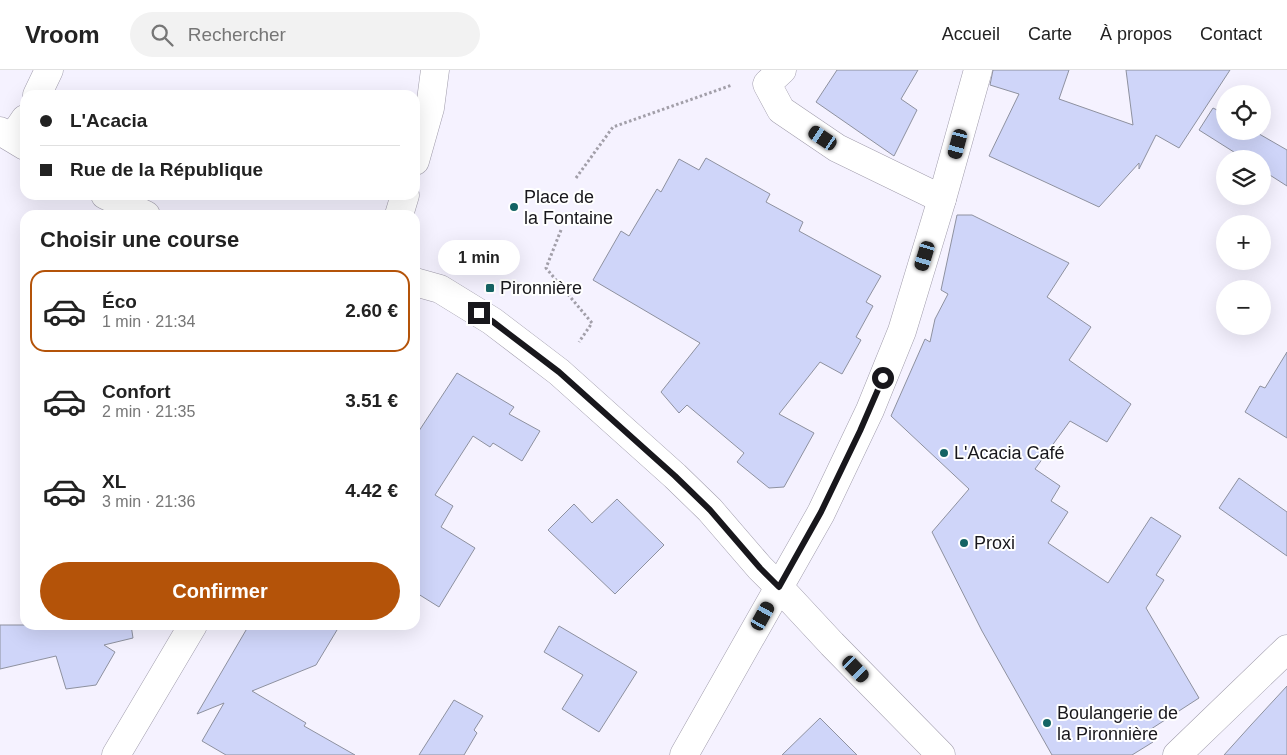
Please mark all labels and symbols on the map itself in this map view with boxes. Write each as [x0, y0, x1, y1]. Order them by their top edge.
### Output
car [806, 123, 839, 153]
car [946, 128, 969, 160]
place label: Place de la Fontaine [524, 187, 613, 228]
marker: Place de la Fontaine [508, 201, 520, 213]
car [913, 239, 936, 273]
callout: 1 min [438, 240, 520, 276]
place label: Pironnière [500, 278, 582, 298]
marker: Pironnière [484, 282, 496, 294]
route end [468, 302, 490, 324]
route start [872, 367, 894, 389]
place label: L'Acacia Café [954, 443, 1065, 463]
marker: L'Acacia Café [938, 447, 950, 459]
place label: Proxi [974, 533, 1015, 553]
marker: Proxi [958, 537, 970, 549]
car [749, 599, 776, 633]
car [840, 653, 871, 685]
place label: Boulangerie de la Pironnière [1057, 703, 1178, 744]
marker: Boulangerie de la Pironnière [1041, 717, 1053, 729]

